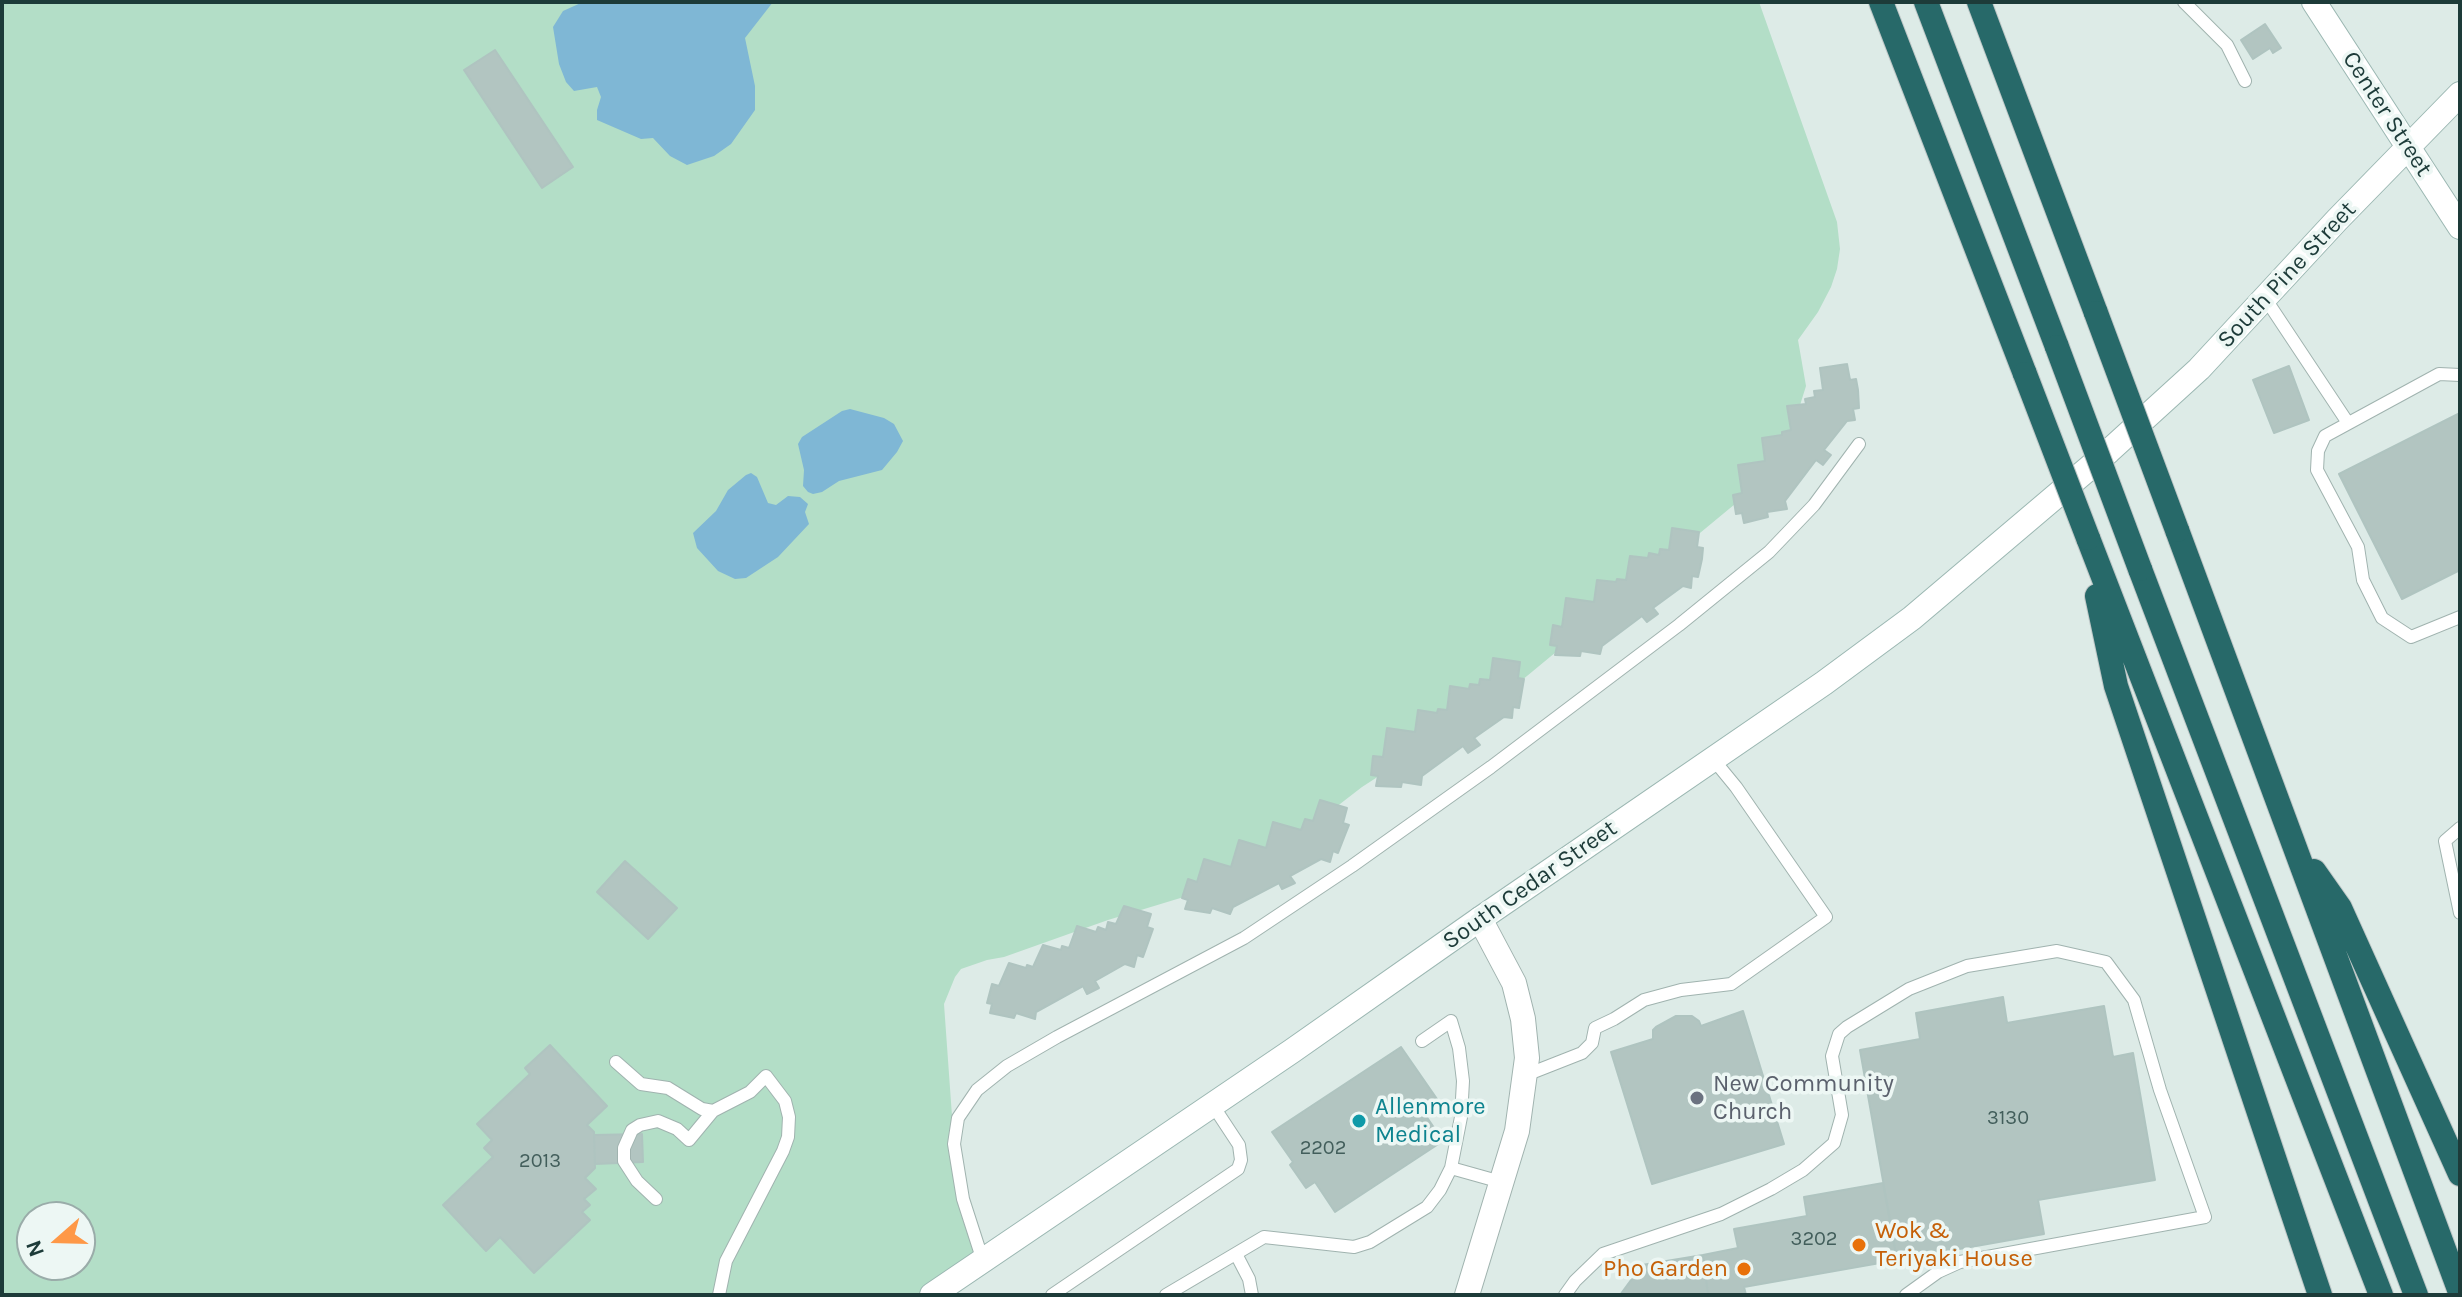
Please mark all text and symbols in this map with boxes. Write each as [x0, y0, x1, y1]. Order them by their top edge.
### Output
street label: Center Street [2336, 46, 2438, 182]
street label: South Pine Street [2212, 196, 2362, 354]
street label: South Cedar Street [1437, 814, 1623, 956]
place label: New Community Church [1713, 1070, 1894, 1126]
marker: New Community Church [1688, 1089, 1706, 1107]
place label: Allenmore Medical [1375, 1093, 1486, 1149]
house number: 3130 [1987, 1106, 2029, 1130]
marker: Allenmore Medical [1350, 1112, 1368, 1130]
house number: 2202 [1300, 1136, 1346, 1160]
house number: 2013 [519, 1149, 561, 1173]
north arrow [16, 1201, 96, 1281]
place label: Wok & Teriyaki House [1875, 1217, 2033, 1273]
house number: 3202 [1791, 1227, 1837, 1251]
marker: Wok & Teriyaki House [1850, 1236, 1868, 1254]
text: N [20, 1237, 50, 1260]
place label: Pho Garden [1603, 1255, 1728, 1283]
marker: Pho Garden [1735, 1260, 1753, 1278]

